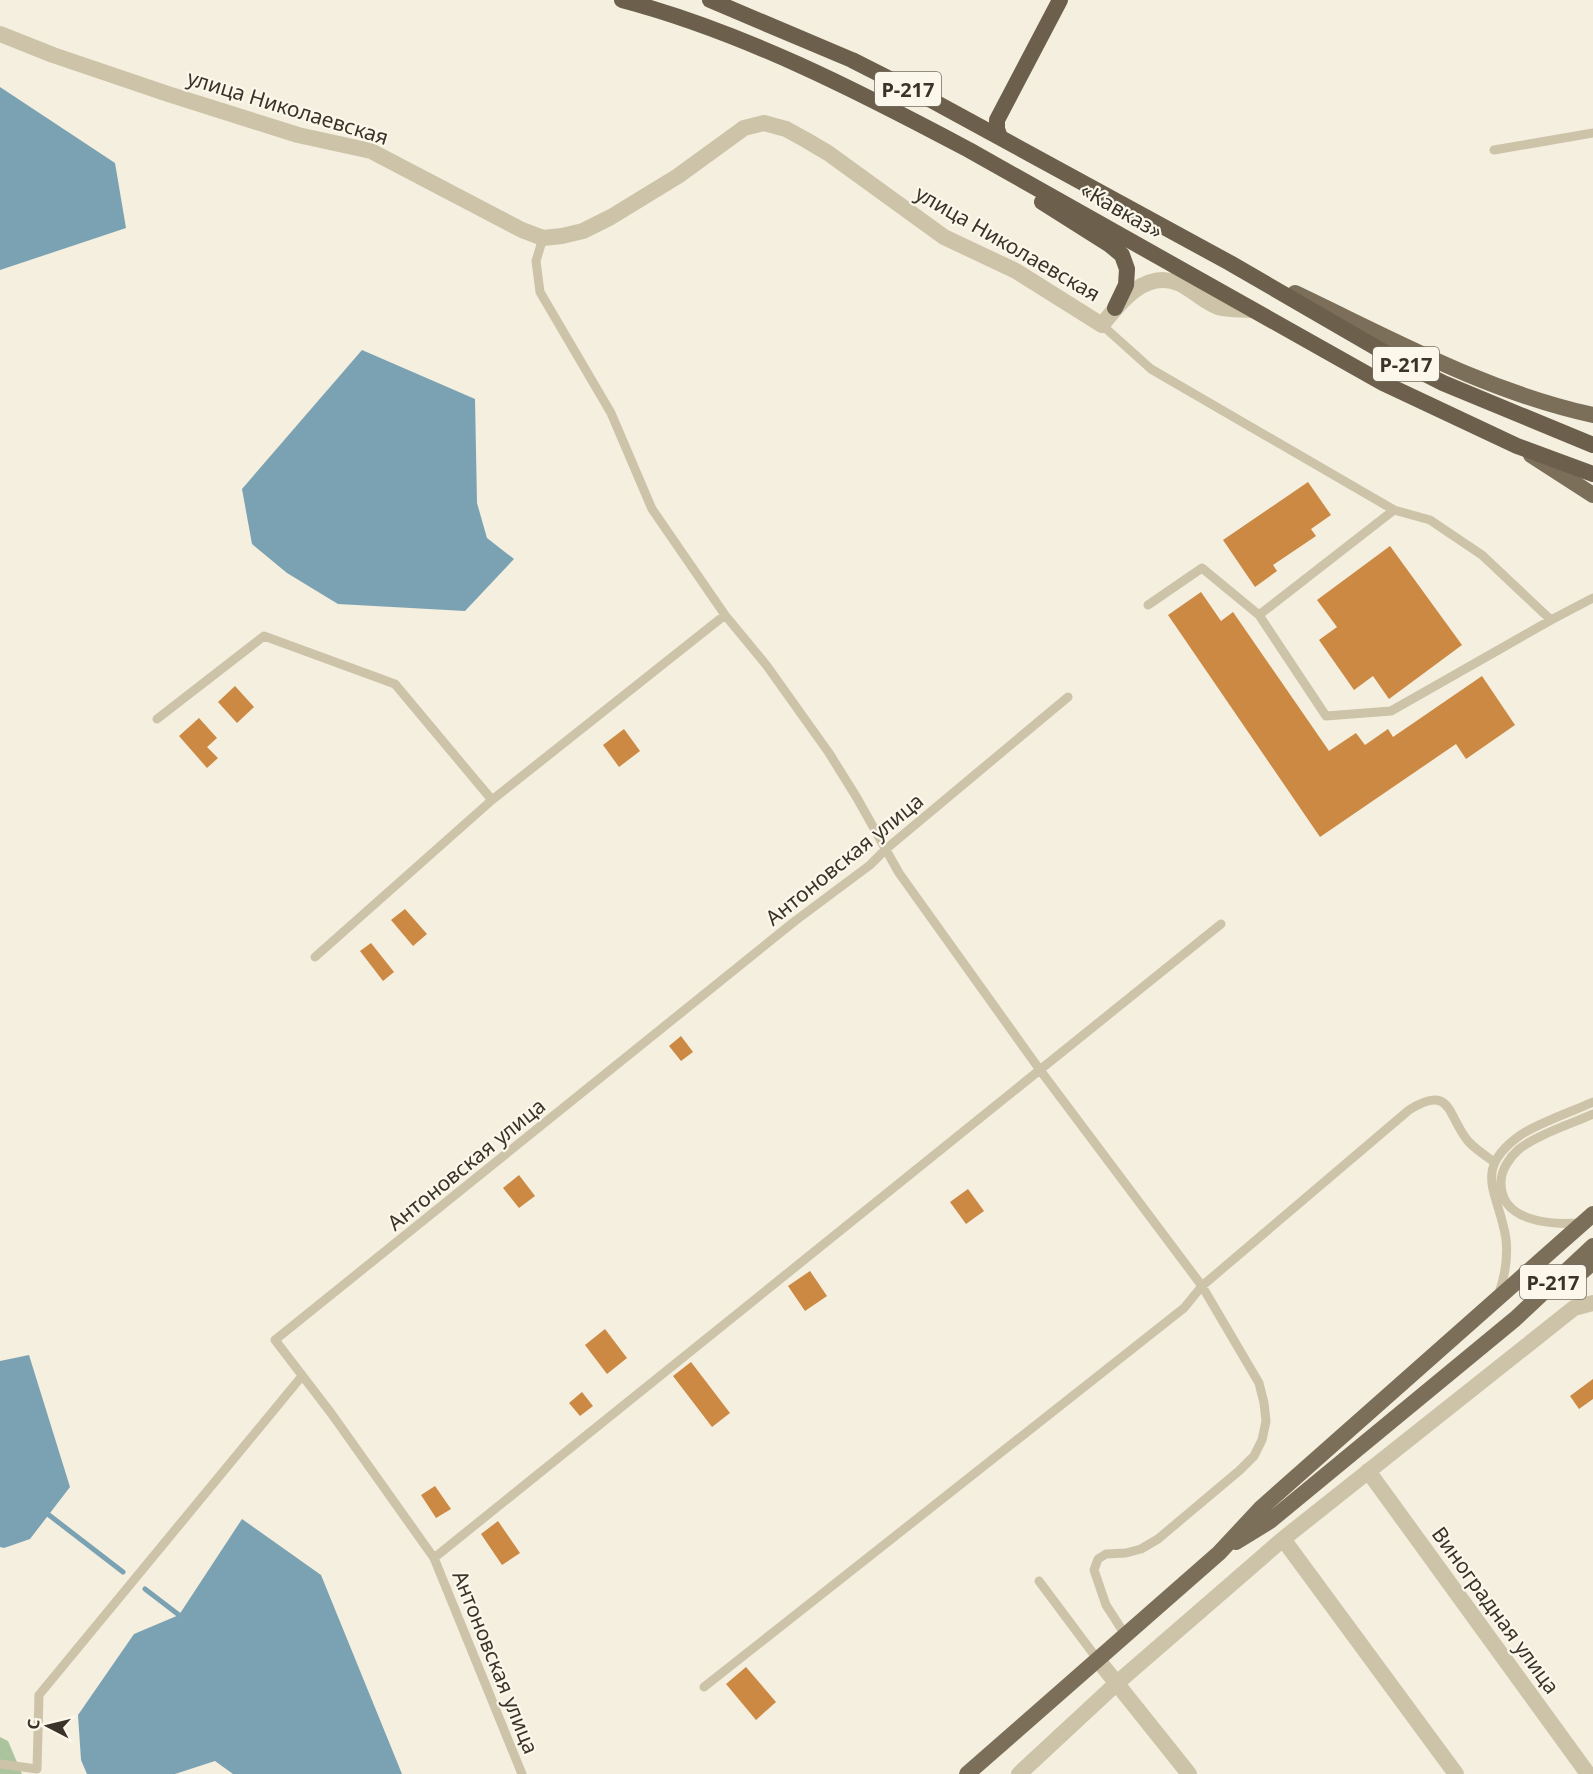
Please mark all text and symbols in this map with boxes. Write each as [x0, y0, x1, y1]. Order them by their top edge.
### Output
street label: улица Николаевская [184, 63, 392, 151]
road number: Р-217 [875, 72, 941, 106]
street label: «Кавказ» [1076, 175, 1168, 245]
street label: улица Николаевская [910, 179, 1106, 307]
road number: Р-217 [1373, 347, 1439, 381]
street label: Антоновская улица [759, 787, 929, 931]
street label: Антоновская улица [381, 1092, 551, 1236]
road number: Р-217 [1520, 1265, 1586, 1299]
street label: Виноградная улица [1426, 1521, 1566, 1699]
street label: Антоновская улица [446, 1566, 546, 1758]
north arrow [18, 1696, 78, 1756]
text: С [22, 1718, 45, 1731]

